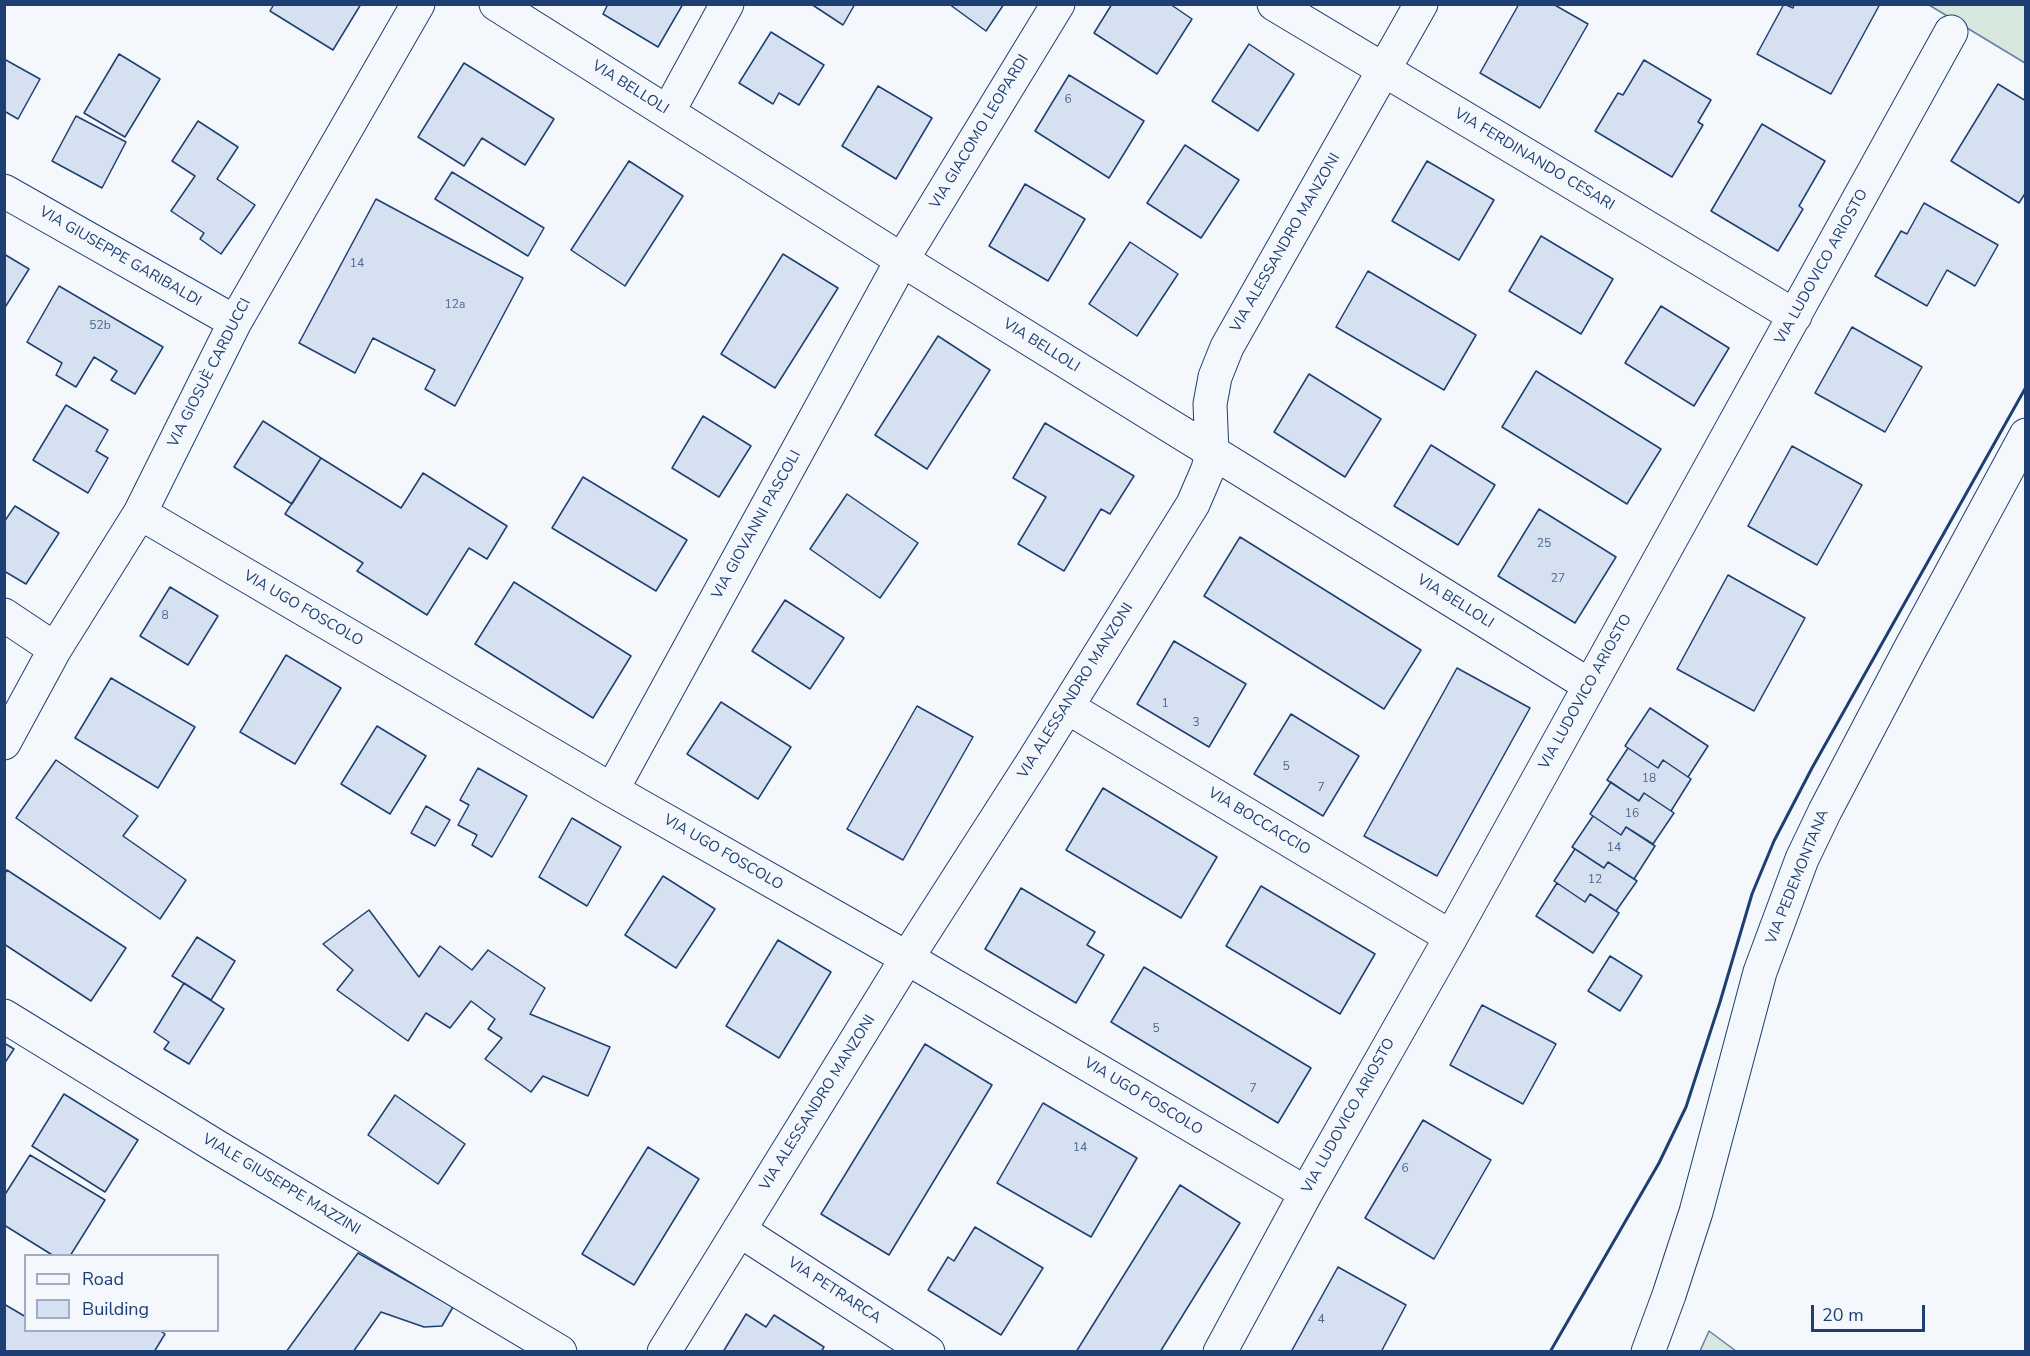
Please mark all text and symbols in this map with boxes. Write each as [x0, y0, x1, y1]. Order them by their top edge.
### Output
street label: VIA GIACOMO LEOPARDI [927, 52, 1033, 212]
street label: VIA BELLOLI [588, 57, 672, 119]
house number: 6 [1064, 93, 1072, 107]
street label: VIA FERDINANDO CESARI [1451, 105, 1617, 215]
street label: VIA ALESSANDRO MANZONI [1227, 150, 1345, 336]
street label: VIA LUDOVICO ARIOSTO [1772, 186, 1872, 348]
street label: VIA GIUSEPPE GARIBALDI [36, 203, 204, 311]
house number: 14 [350, 257, 364, 271]
street label: VIA GIOSUÈ CARDUCCI [165, 296, 255, 450]
house number: 12a [445, 298, 465, 312]
street label: VIA BELLOLI [999, 315, 1083, 377]
house number: 52b [89, 319, 111, 333]
street label: VIA GIOVANNI PASCOLI [709, 448, 805, 602]
house number: 25 [1537, 537, 1551, 551]
street label: VIA UGO FOSCOLO [240, 567, 366, 651]
street label: VIA BELLOLI [1413, 571, 1497, 633]
house number: 27 [1551, 572, 1565, 586]
street label: VIA ALESSANDRO MANZONI [1014, 600, 1138, 782]
house number: 8 [161, 609, 169, 623]
street label: VIA LUDOVICO ARIOSTO [1536, 611, 1636, 773]
house number: 1 [1161, 697, 1169, 711]
house number: 3 [1192, 716, 1200, 730]
house number: 5 [1282, 760, 1290, 774]
house number: 18 [1642, 772, 1656, 786]
house number: 7 [1317, 781, 1325, 795]
street label: VIA BOCCACCIO [1205, 784, 1313, 860]
house number: 16 [1625, 807, 1639, 821]
street label: VIA PEDEMONTANA [1763, 807, 1833, 947]
street label: VIA UGO FOSCOLO [660, 811, 786, 895]
house number: 14 [1607, 841, 1621, 855]
house number: 12 [1588, 873, 1602, 887]
street label: VIA ALESSANDRO MANZONI [756, 1012, 880, 1194]
house number: 5 [1152, 1022, 1160, 1036]
street label: VIA LUDOVICO ARIOSTO [1299, 1035, 1399, 1197]
street label: VIA UGO FOSCOLO [1080, 1054, 1206, 1140]
house number: 7 [1249, 1082, 1257, 1096]
street label: VIALE GIUSEPPE MAZZINI [199, 1131, 363, 1239]
house number: 14 [1073, 1141, 1087, 1155]
house number: 6 [1401, 1162, 1409, 1176]
legend [24, 1254, 219, 1332]
street label: VIA PETRARCA [784, 1254, 884, 1328]
text: Road [82, 1267, 124, 1291]
scale bar [1814, 1293, 1928, 1331]
text: Building [82, 1297, 149, 1321]
text: 20 m [1822, 1303, 1864, 1327]
house number: 4 [1317, 1313, 1325, 1327]

